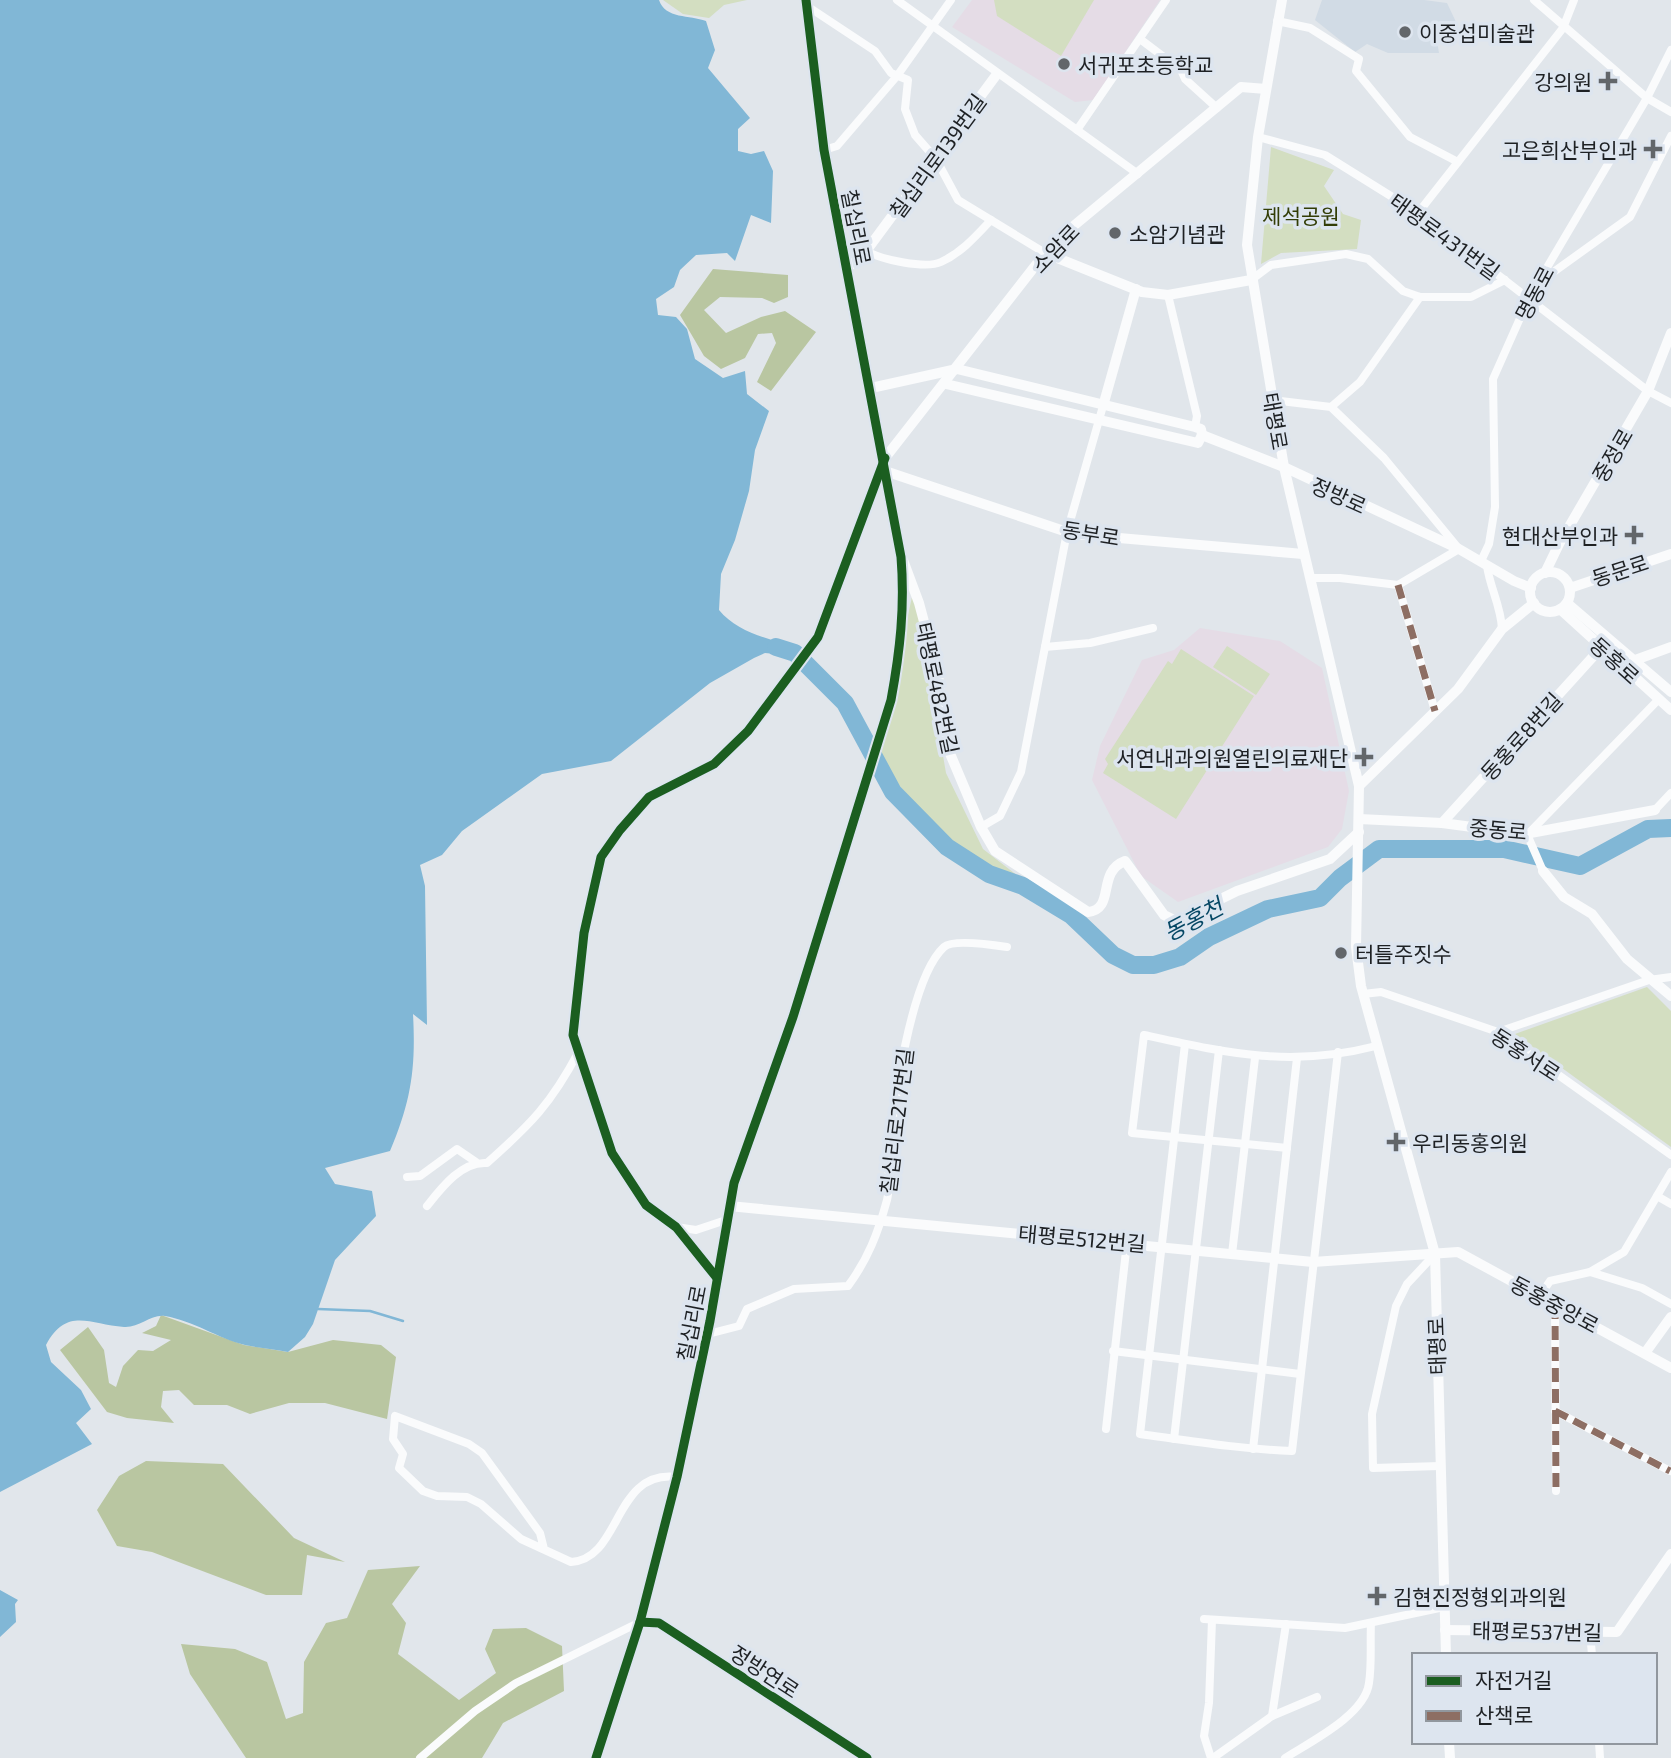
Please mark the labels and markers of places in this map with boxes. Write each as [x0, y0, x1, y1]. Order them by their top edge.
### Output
place label: 이중섭미술관 [1419, 20, 1535, 45]
marker: 이중섭미술관 [1397, 24, 1413, 40]
place label: 서귀포초등학교 [1078, 52, 1213, 77]
marker: 서귀포초등학교 [1056, 56, 1072, 72]
place label: 강의원 [1534, 69, 1592, 94]
marker: 강의원 [1598, 71, 1618, 91]
place label: 고은희산부인과 [1502, 137, 1637, 162]
marker: 고은희산부인과 [1643, 139, 1663, 159]
place label: 소암기념관 [1129, 221, 1226, 246]
marker: 소암기념관 [1107, 225, 1123, 241]
place label: 현대산부인과 [1502, 523, 1618, 548]
marker: 현대산부인과 [1624, 525, 1644, 545]
place label: 서연내과의원열린의료재단 [1116, 745, 1348, 770]
marker: 서연내과의원열린의료재단 [1354, 747, 1374, 767]
place label: 터틀주짓수 [1355, 941, 1452, 966]
marker: 터틀주짓수 [1333, 945, 1349, 961]
place label: 우리동홍의원 [1412, 1130, 1528, 1155]
marker: 우리동홍의원 [1386, 1132, 1406, 1152]
place label: 김현진정형외과의원 [1393, 1584, 1567, 1609]
marker: 김현진정형외과의원 [1367, 1586, 1387, 1606]

